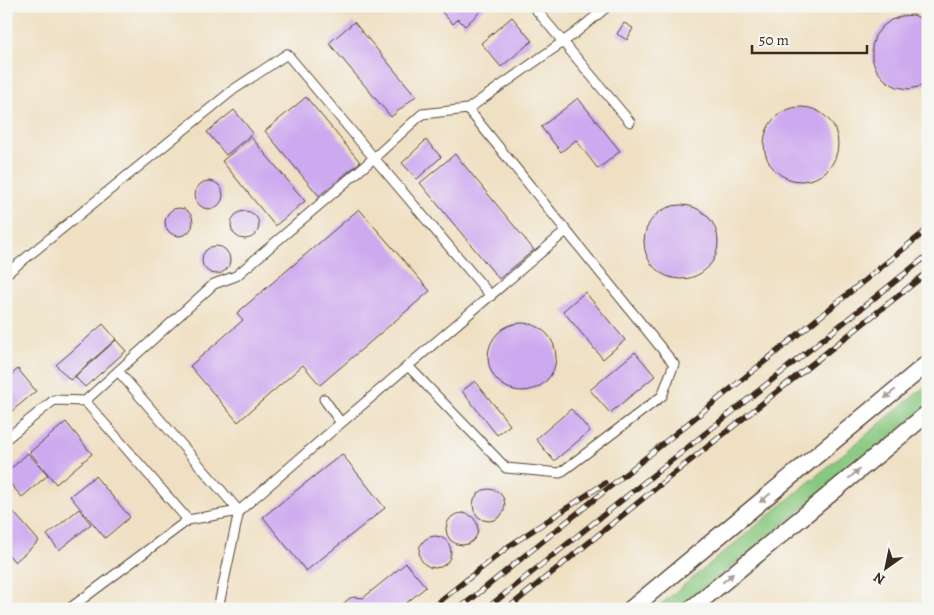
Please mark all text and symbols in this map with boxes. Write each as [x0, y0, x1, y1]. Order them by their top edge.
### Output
scale bar [752, 22, 866, 54]
text: 50 m [759, 30, 789, 50]
one-way arrow [884, 388, 897, 399]
one-way arrow [847, 469, 860, 480]
one-way arrow [759, 492, 772, 503]
north arrow [862, 542, 912, 592]
text: N [870, 568, 889, 589]
one-way arrow [722, 572, 735, 583]

